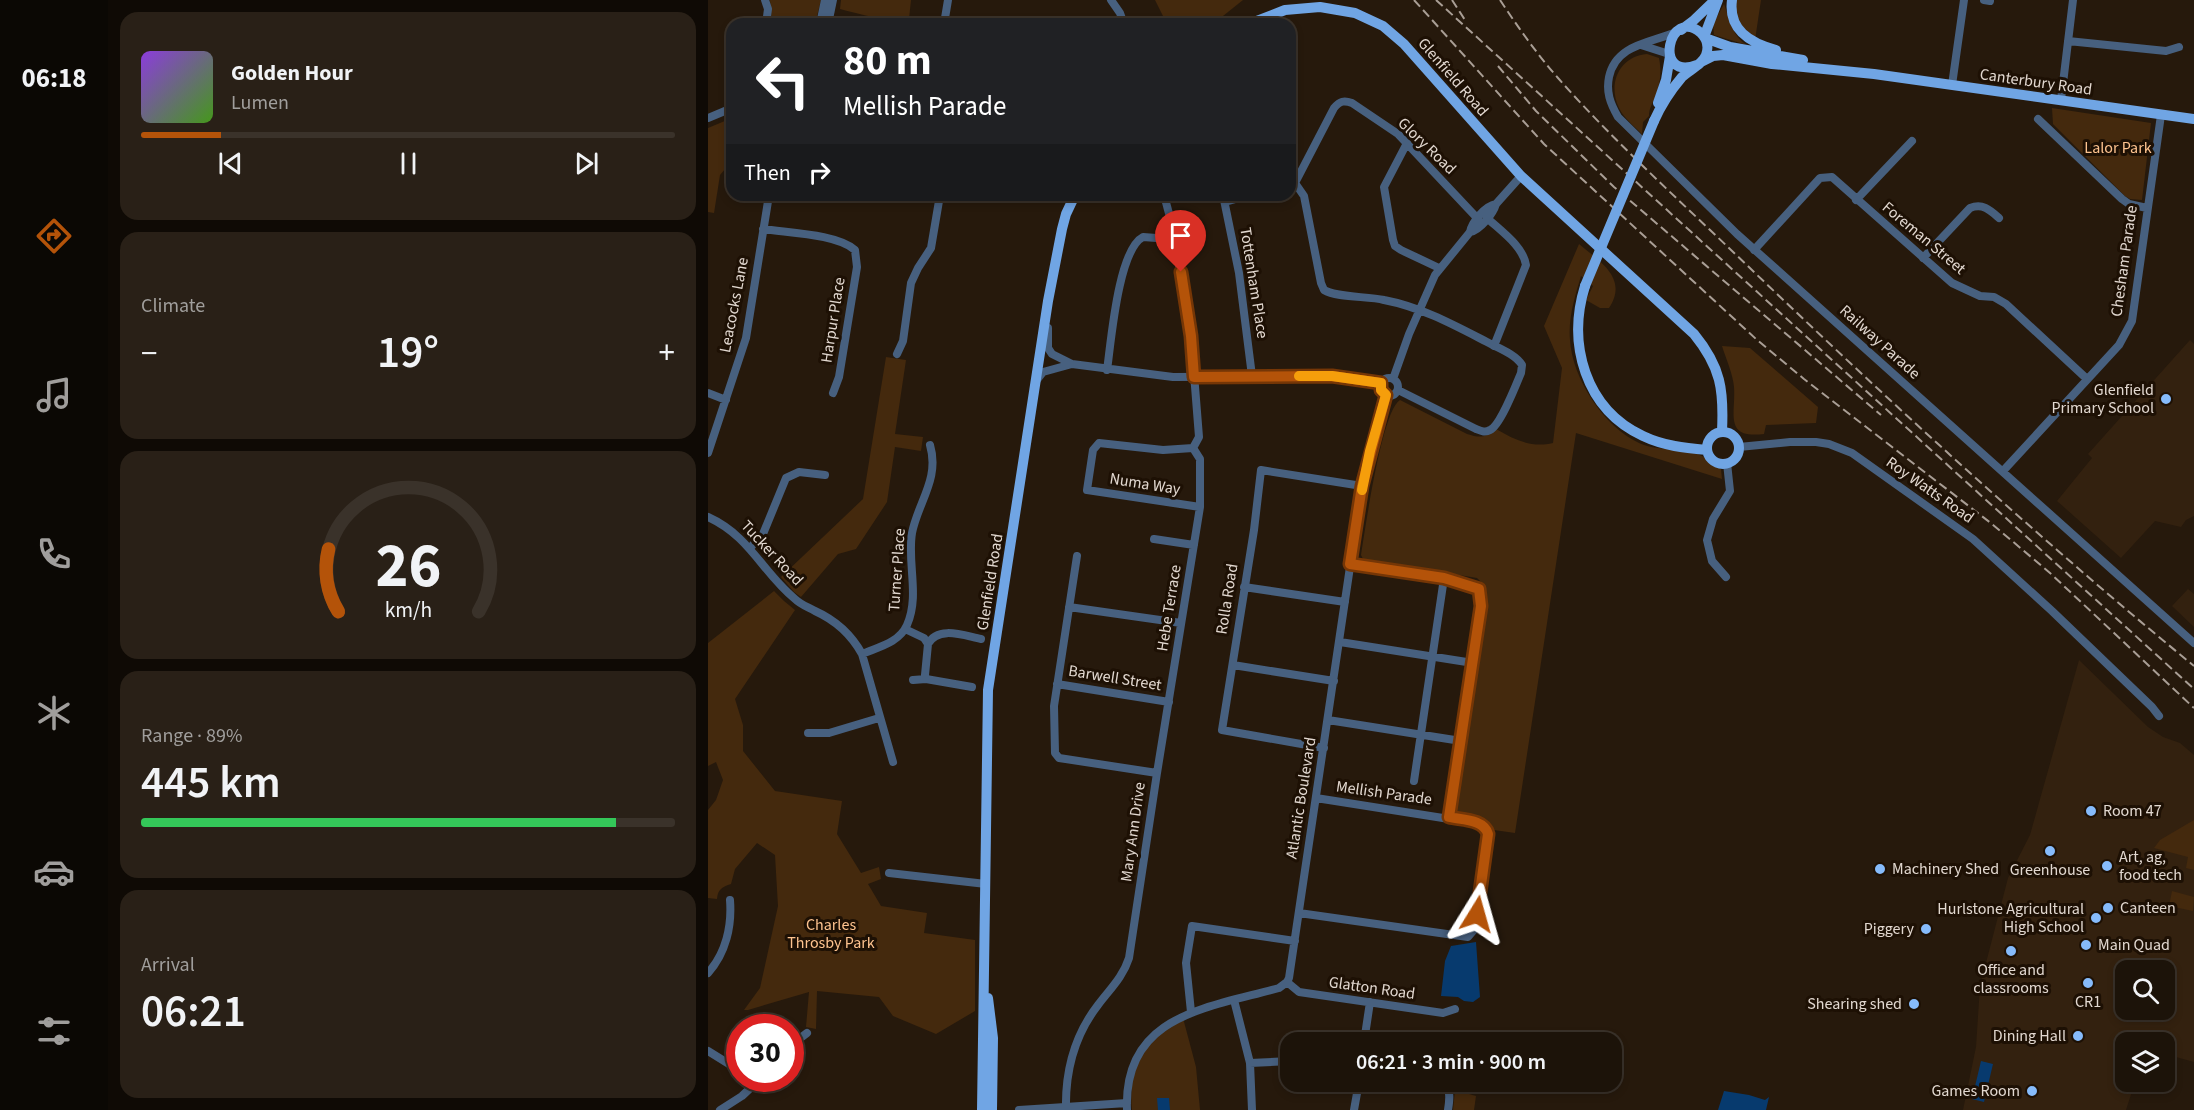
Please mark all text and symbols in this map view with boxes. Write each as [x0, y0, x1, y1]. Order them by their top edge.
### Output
text: 80 m [843, 31, 932, 91]
street label: Glenfield Road [1413, 33, 1493, 121]
icon: left [744, 42, 822, 120]
text: Golden Hour [231, 57, 353, 89]
text: 06:18 [21, 59, 87, 98]
street label: Canterbury Road [1978, 63, 2094, 101]
text: Mellish Parade [843, 87, 1006, 126]
text: Lumen [231, 89, 289, 117]
street label: Glory Road [1393, 113, 1461, 179]
park label: Lalor Park [2084, 137, 2152, 159]
icon: previous [214, 147, 247, 180]
icon: pause [392, 147, 425, 180]
icon: next [570, 147, 603, 180]
icon: right [803, 156, 836, 189]
text: Then [744, 157, 791, 189]
street label: Foreman Street [1877, 196, 1971, 280]
street label: Chesham Parade [2105, 204, 2143, 318]
pin [1155, 210, 1206, 272]
icon: directions [33, 215, 75, 257]
icon: arrive [1164, 219, 1197, 252]
street label: Tottenham Place [1234, 226, 1274, 340]
street label: Leacocks Lane [714, 255, 754, 355]
street label: Harpur Place [815, 276, 851, 364]
text: Climate [141, 292, 205, 320]
street label: Railway Parade [1835, 300, 1925, 384]
text: 19° [377, 321, 439, 385]
text: − [141, 330, 157, 377]
text: + [659, 330, 675, 377]
icon: music [33, 374, 75, 416]
place label: Glenfield Primary School [2052, 379, 2154, 419]
marker: Glenfield Primary School [2159, 392, 2173, 406]
street label: Roy Watts Road [1882, 451, 1978, 529]
street label: Numa Way [1108, 468, 1183, 501]
street label: Tucker Road [736, 515, 808, 591]
text: 26 [375, 522, 441, 611]
street label: Turner Place [883, 527, 911, 612]
street label: Glenfield Road [971, 532, 1009, 632]
icon: phone [33, 533, 75, 575]
street label: Rolla Road [1211, 562, 1243, 636]
street label: Hebe Terrace [1151, 563, 1187, 653]
text: km/h [384, 595, 432, 626]
street label: Barwell Street [1067, 660, 1164, 696]
icon: climate [33, 692, 75, 734]
text: Range · 89% [141, 722, 242, 750]
street label: Atlantic Boulevard [1281, 736, 1321, 860]
text: 445 km [141, 751, 281, 815]
street label: Mellish Parade [1335, 775, 1434, 811]
street label: Mary Ann Drive [1115, 781, 1151, 883]
place label: Room 47 [2103, 800, 2162, 822]
marker: Room 47 [2084, 804, 2098, 818]
marker: Greenhouse [2043, 844, 2057, 858]
place label: Art, ag, food tech [2119, 846, 2182, 886]
icon: car [33, 851, 75, 893]
place label: Machinery Shed [1892, 858, 1999, 880]
place label: Greenhouse [2010, 859, 2090, 881]
marker: Art, ag, food tech [2100, 859, 2114, 873]
marker: Machinery Shed [1873, 862, 1887, 876]
position arrow [1445, 882, 1509, 946]
place label: Canteen [2120, 897, 2176, 919]
place label: Hurlstone Agricultural High School [1937, 898, 2084, 938]
marker: Canteen [2101, 901, 2115, 915]
marker: Hurlstone Agricultural High School [2089, 911, 2103, 925]
park label: Charles Throsby Park [787, 914, 875, 954]
place label: Piggery [1864, 918, 1915, 940]
marker: Piggery [1919, 922, 1933, 936]
place label: Main Quad [2098, 934, 2170, 956]
marker: Main Quad [2079, 938, 2093, 952]
marker: Office and classrooms [2004, 944, 2018, 958]
text: Arrival [141, 951, 195, 979]
place label: Office and classrooms [1973, 959, 2049, 999]
map controls [2115, 960, 2175, 1092]
button: search [2115, 960, 2175, 1020]
street label: Glatton Road [1327, 971, 1417, 1005]
marker: CR1 [2081, 976, 2095, 990]
text: 06:21 [141, 980, 246, 1044]
place label: CR1 [2075, 991, 2101, 1013]
place label: Shearing shed [1807, 993, 1902, 1015]
marker: Shearing shed [1907, 997, 1921, 1011]
icon: filters [33, 1010, 75, 1052]
speed limit sign: 30 [726, 1014, 804, 1092]
place label: Dining Hall [1993, 1025, 2066, 1047]
marker: Dining Hall [2071, 1029, 2085, 1043]
button: layers [2115, 1032, 2175, 1092]
text: 06:21 · 3 min · 900 m [1356, 1046, 1546, 1078]
place label: Games Room [1931, 1080, 2020, 1102]
marker: Games Room [2025, 1084, 2039, 1098]

